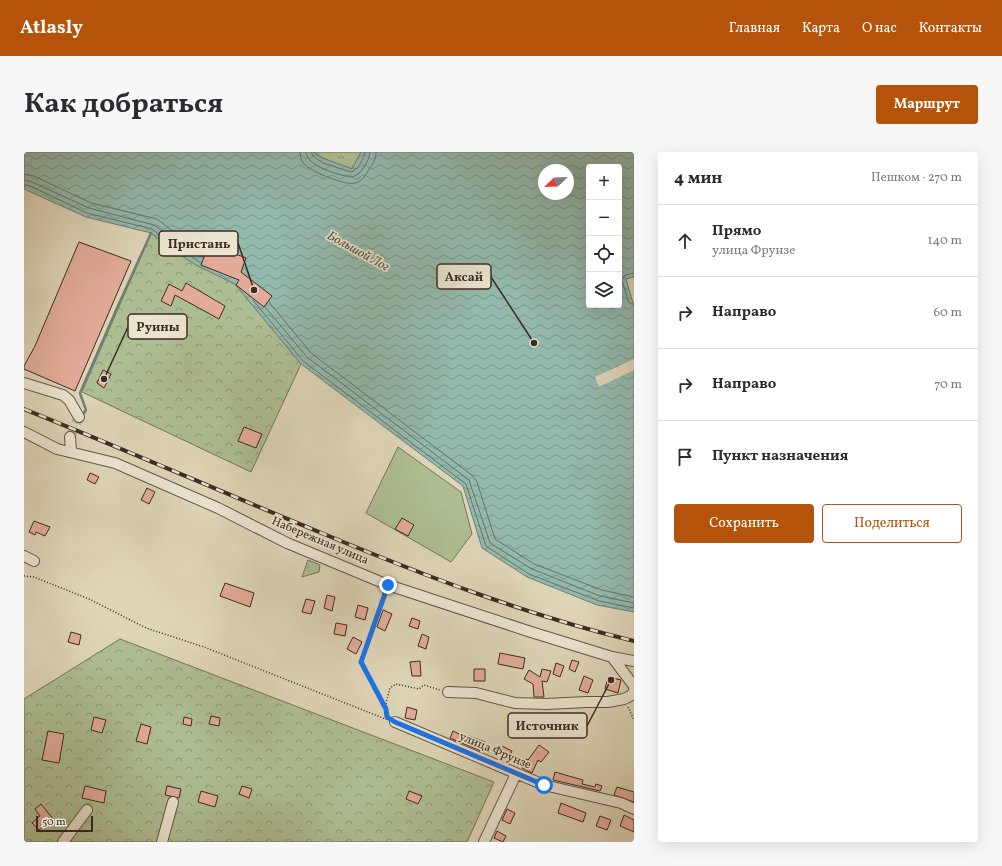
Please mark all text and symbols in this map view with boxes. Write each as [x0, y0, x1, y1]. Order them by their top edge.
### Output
text: Atlasly [20, 15, 83, 41]
text: Главная [729, 19, 780, 38]
text: Карта [802, 19, 840, 38]
text: О нас [862, 19, 897, 38]
text: Контакты [919, 19, 982, 38]
text: Как добраться [24, 85, 223, 124]
button: Маршрут [876, 85, 978, 124]
north arrow [538, 164, 574, 200]
map controls [586, 164, 622, 308]
button: + [586, 164, 622, 200]
text: 4 мин [674, 167, 722, 190]
text: Пешком · 270 m [871, 169, 962, 187]
button: − [586, 200, 622, 236]
text: Прямо [712, 221, 761, 242]
water label: Большой Лог [324, 227, 393, 277]
icon: ahead [674, 230, 696, 252]
callout: Пристань [159, 231, 238, 256]
text: 140 m [928, 232, 962, 250]
text: Пристань [168, 236, 230, 254]
button: locate [586, 236, 622, 272]
text: улица Фрунзе [712, 242, 795, 260]
callout: Аксай [437, 264, 491, 289]
text: Аксай [445, 269, 483, 287]
button: layers [586, 272, 622, 308]
icon: right [674, 302, 696, 324]
text: Направо [712, 302, 776, 323]
text: 60 m [934, 304, 962, 322]
callout: Руины [128, 314, 187, 339]
text: Руины [136, 319, 180, 337]
icon: right [674, 374, 696, 396]
text: Направо [712, 374, 776, 395]
text: 70 m [934, 376, 962, 394]
icon: arrive [674, 446, 696, 468]
text: Пункт назначения [712, 446, 848, 467]
button: Сохранить [674, 504, 814, 543]
button: Поделиться [822, 504, 962, 543]
street label: Набережная улица [269, 513, 371, 569]
route end [379, 576, 397, 594]
callout: Источник [508, 713, 587, 738]
text: Источник [516, 718, 579, 736]
street label: улица Фрунзе [456, 729, 534, 774]
route start [535, 776, 553, 794]
scale bar [36, 814, 93, 833]
text: 50 m [42, 815, 66, 830]

